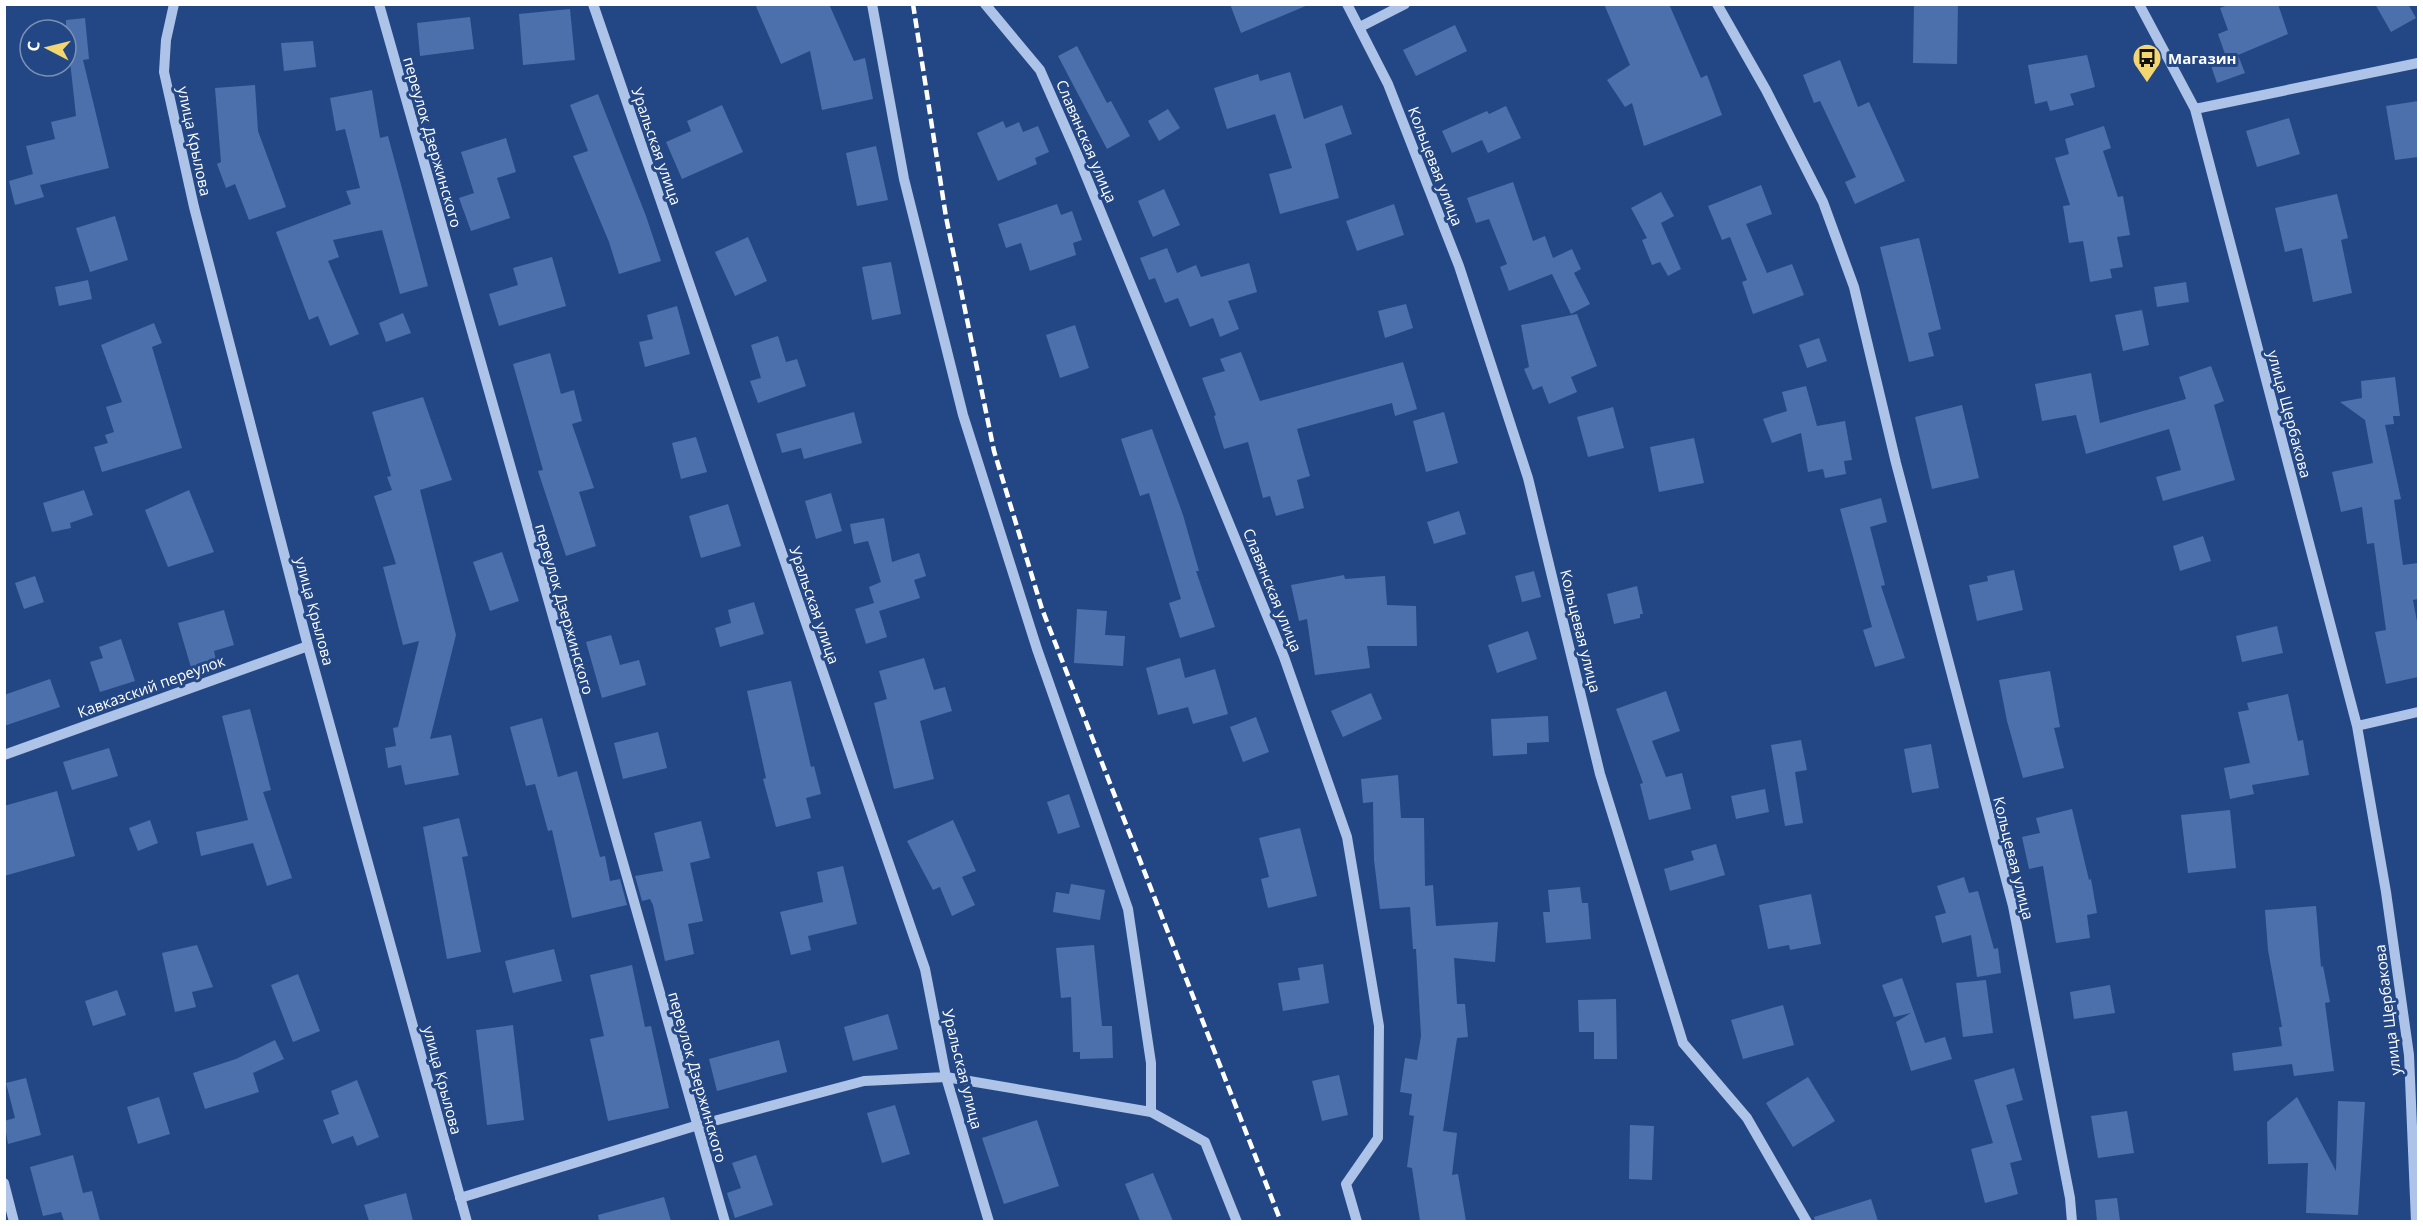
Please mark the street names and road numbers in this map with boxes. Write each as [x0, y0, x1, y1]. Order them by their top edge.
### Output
street label: переулок Дзержинского [399, 54, 467, 230]
street label: Славянская улица [1052, 77, 1122, 205]
street label: улица Крылова [174, 84, 216, 198]
street label: Уральская улица [628, 85, 686, 207]
street label: Кольцевая улица [1404, 104, 1468, 228]
street label: улица Щербакова [2263, 348, 2317, 480]
street label: переулок Дзержинского [531, 521, 599, 697]
street label: Славянская улица [1239, 525, 1307, 655]
street label: Уральская улица [786, 544, 844, 666]
street label: улица Крылова [291, 554, 339, 668]
street label: Кольцевая улица [1556, 567, 1606, 695]
street label: Кавказский переулок [75, 650, 228, 722]
street label: Кольцевая улица [1989, 794, 2039, 922]
street label: улица Щербакова [2369, 944, 2405, 1076]
street label: переулок Дзержинского [664, 989, 732, 1165]
street label: Уральская улица [938, 1007, 988, 1131]
street label: улица Крылова [419, 1023, 467, 1137]

